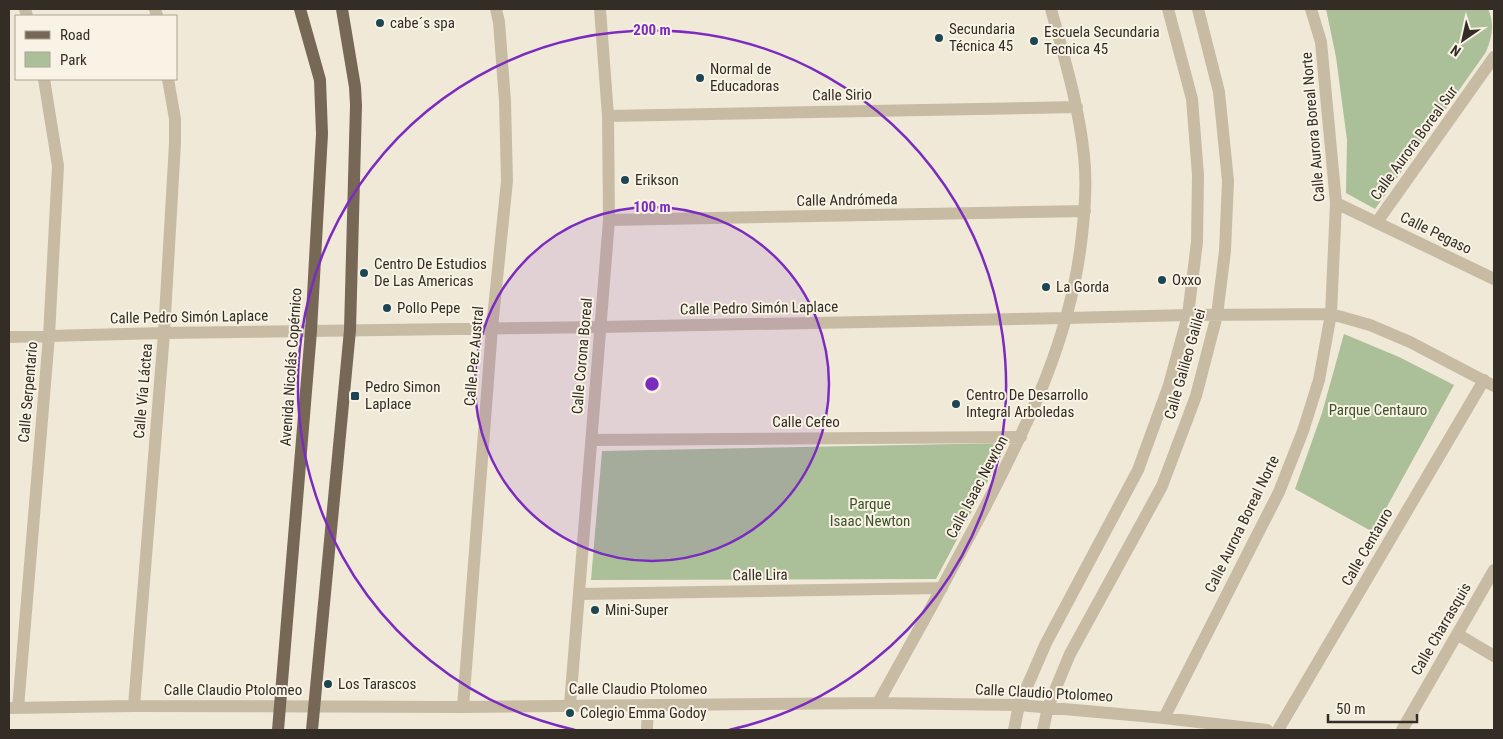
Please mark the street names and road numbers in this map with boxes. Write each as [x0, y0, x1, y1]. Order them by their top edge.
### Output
street label: Calle Aurora Boreal Norte [1297, 51, 1329, 203]
street label: Calle Aurora Boreal Sur [1367, 82, 1462, 204]
street label: Calle Sirio [812, 85, 872, 105]
street label: Calle Andrómeda [796, 190, 898, 210]
street label: Calle Pegaso [1397, 208, 1475, 258]
street label: Avenida Nicolás Copérnico [276, 287, 306, 447]
street label: Calle Corona Boreal [568, 297, 596, 415]
street label: Calle Pedro Simón Laplace [680, 298, 838, 318]
street label: Calle Pez Austral [461, 305, 487, 407]
street label: Calle Pedro Simón Laplace [110, 307, 268, 327]
street label: Calle Galileo Galilei [1161, 307, 1209, 421]
street label: Calle Serpentario [15, 341, 41, 443]
street label: Calle Vía Láctea [130, 343, 156, 439]
street label: Calle Cefeo [772, 413, 840, 431]
street label: Calle Isaac Newton [942, 433, 1012, 541]
street label: Calle Aurora Boreal Norte [1201, 453, 1283, 595]
street label: Calle Centauro [1338, 505, 1396, 589]
street label: Calle Lira [732, 566, 788, 584]
street label: Calle Charrasquis [1407, 579, 1475, 678]
street label: Calle Claudio Ptolomeo [569, 680, 707, 698]
street label: Calle Claudio Ptolomeo [974, 680, 1114, 706]
street label: Calle Claudio Ptolomeo [164, 681, 302, 699]

